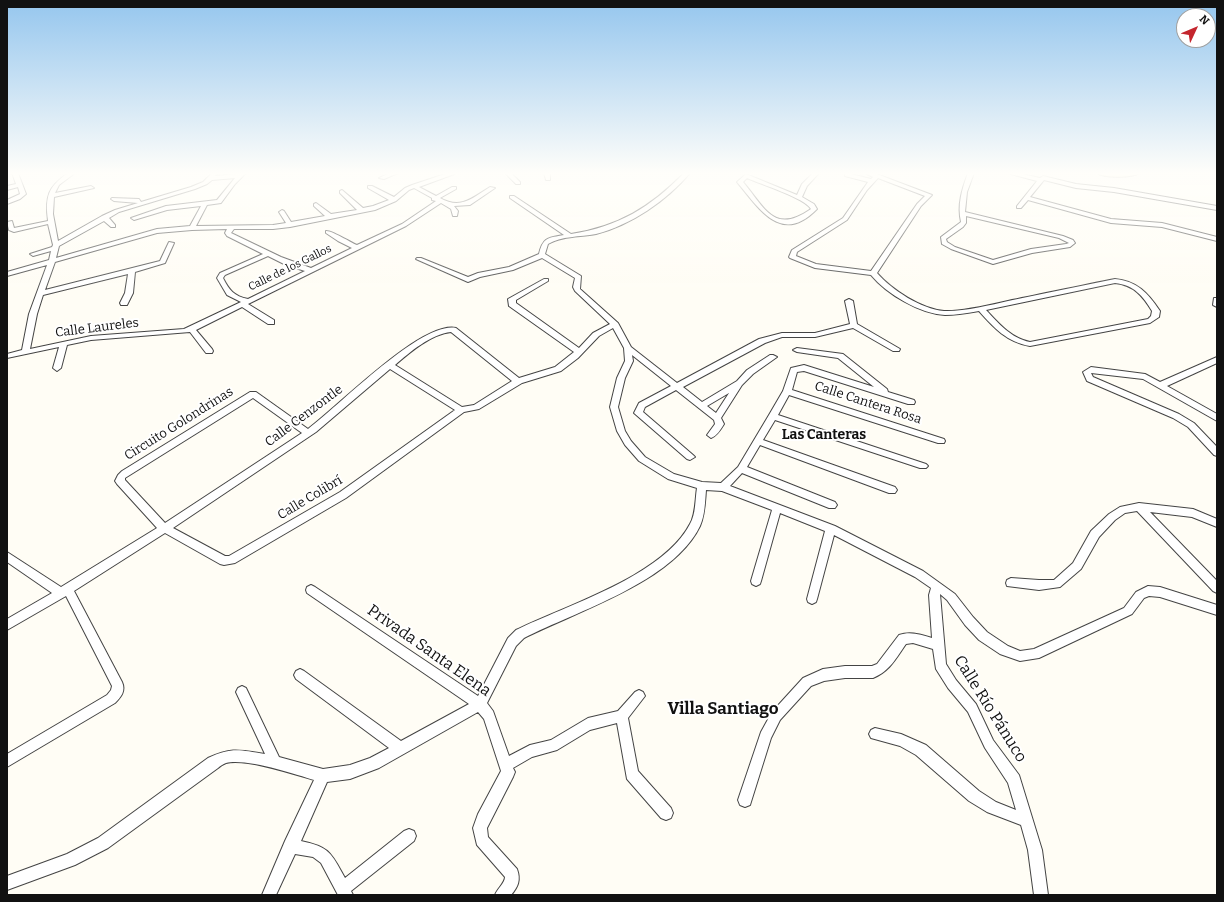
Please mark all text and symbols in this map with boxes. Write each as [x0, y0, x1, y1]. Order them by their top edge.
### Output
north arrow [1176, 8, 1216, 48]
text: N [1197, 12, 1212, 28]
street label: Calle de los Gallos [246, 242, 334, 294]
street label: Calle Laureles [54, 315, 140, 341]
street label: Calle Cantera Rosa [812, 378, 924, 428]
street label: Calle Cenzontle [262, 382, 346, 450]
street label: Circuito Golondrinas [122, 384, 236, 464]
district label: Las Canteras [782, 427, 866, 443]
street label: Calle Colibrí [275, 473, 345, 523]
street label: Privada Santa Elena [363, 601, 495, 701]
street label: Calle Río Pánuco [949, 652, 1031, 766]
district label: Villa Santiago [667, 699, 779, 719]

